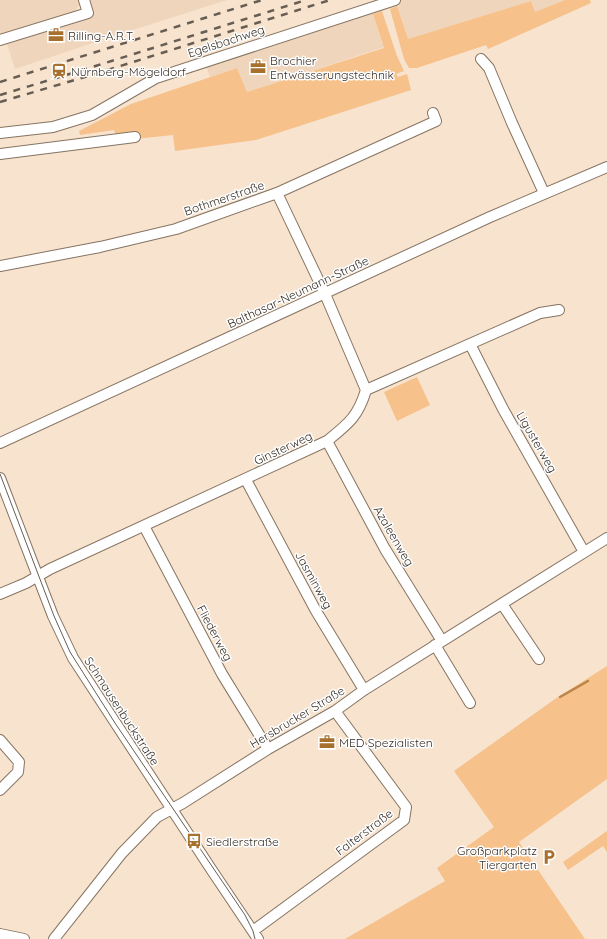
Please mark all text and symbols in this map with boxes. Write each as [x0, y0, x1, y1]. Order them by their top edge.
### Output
street label: Egelsbachweg [186, 22, 266, 60]
office icon: Rilling-A.R.T. [47, 26, 65, 44]
place label: Rilling-A.R.T. [68, 28, 134, 43]
place label: Brochier Entwässerungstechnik [270, 53, 394, 82]
office icon: Brochier Entwässerungstechnik [249, 58, 267, 76]
station icon: Nürnberg-Mögeldorf [50, 62, 68, 80]
place label: Nürnberg-Mögeldorf [71, 64, 187, 79]
street label: Bothmerstraße [182, 177, 266, 219]
street label: Balthasar-Neumann-Straße [225, 253, 371, 331]
street label: Ligusterweg [513, 409, 561, 475]
street label: Ginsterweg [251, 428, 315, 468]
street label: Azaleenweg [371, 503, 417, 569]
street label: Jasminweg [292, 549, 336, 611]
street label: Fliederweg [194, 602, 236, 664]
street label: Schmausenbuckstraße [81, 654, 163, 768]
street label: Hersbrucker Straße [247, 683, 347, 751]
office icon: MED Spezialisten [318, 733, 336, 751]
place label: MED Spezialisten [339, 735, 433, 750]
street label: Falterstraße [333, 806, 396, 858]
bus stop icon: Siedlerstraße [185, 832, 203, 850]
place label: Siedlerstraße [206, 834, 279, 849]
place label: Großparkplatz Tiergarten [457, 843, 537, 872]
parking icon: Großparkplatz Tiergarten [540, 848, 558, 866]

